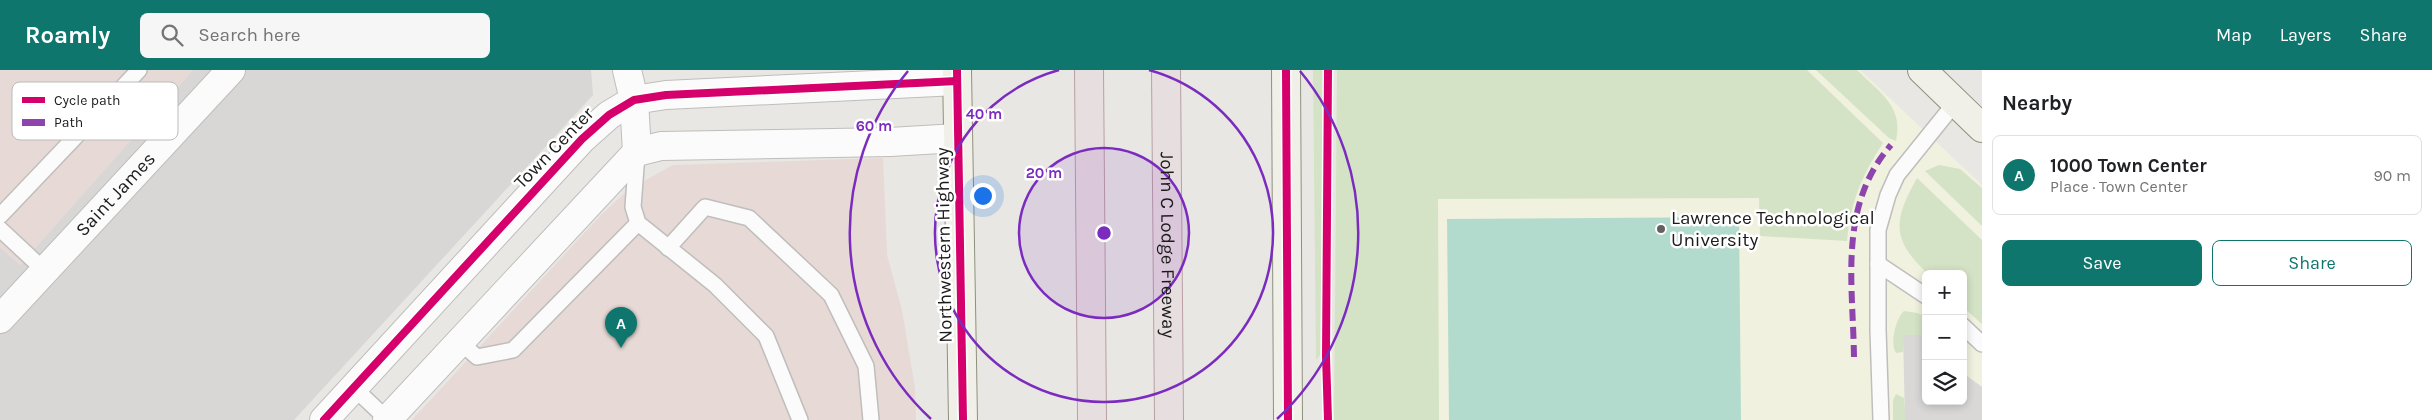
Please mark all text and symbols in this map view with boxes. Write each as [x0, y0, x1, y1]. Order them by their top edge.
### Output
search box [140, 13, 490, 58]
text: Roamly [25, 21, 110, 49]
icon: search [158, 21, 186, 49]
text: Search here [198, 24, 300, 46]
text: Map [2216, 24, 2252, 46]
text: Layers [2280, 24, 2332, 46]
text: Share [2360, 24, 2407, 46]
legend [12, 82, 178, 140]
text: Nearby [2002, 91, 2072, 115]
text: Cycle path [54, 92, 120, 109]
street label: Town Center [510, 103, 598, 193]
text: 40 m [966, 105, 1002, 123]
text: Path [54, 114, 83, 131]
text: 60 m [856, 117, 892, 135]
street label: Northwestern Highway [931, 147, 957, 343]
street label: Saint James [71, 148, 160, 241]
street label: John C Lodge Freeway [1156, 152, 1179, 339]
text: 1000 Town Center [2050, 155, 2207, 177]
text: 20 m [1026, 164, 1062, 182]
text: A [2014, 166, 2024, 185]
text: 90 m [2373, 166, 2411, 185]
text: Place · Town Center [2050, 177, 2187, 196]
your location [970, 183, 996, 209]
place label: Lawrence Technological University [1671, 207, 1875, 251]
marker: Lawrence Technological University [1655, 223, 1667, 235]
centre of rings [1095, 224, 1113, 242]
button: Save [2002, 240, 2202, 286]
button: Share [2212, 240, 2412, 286]
map controls [1922, 270, 1967, 405]
button: + [1922, 270, 1967, 315]
pin: A [605, 307, 637, 348]
button: − [1922, 315, 1967, 360]
button: layers [1922, 360, 1967, 405]

